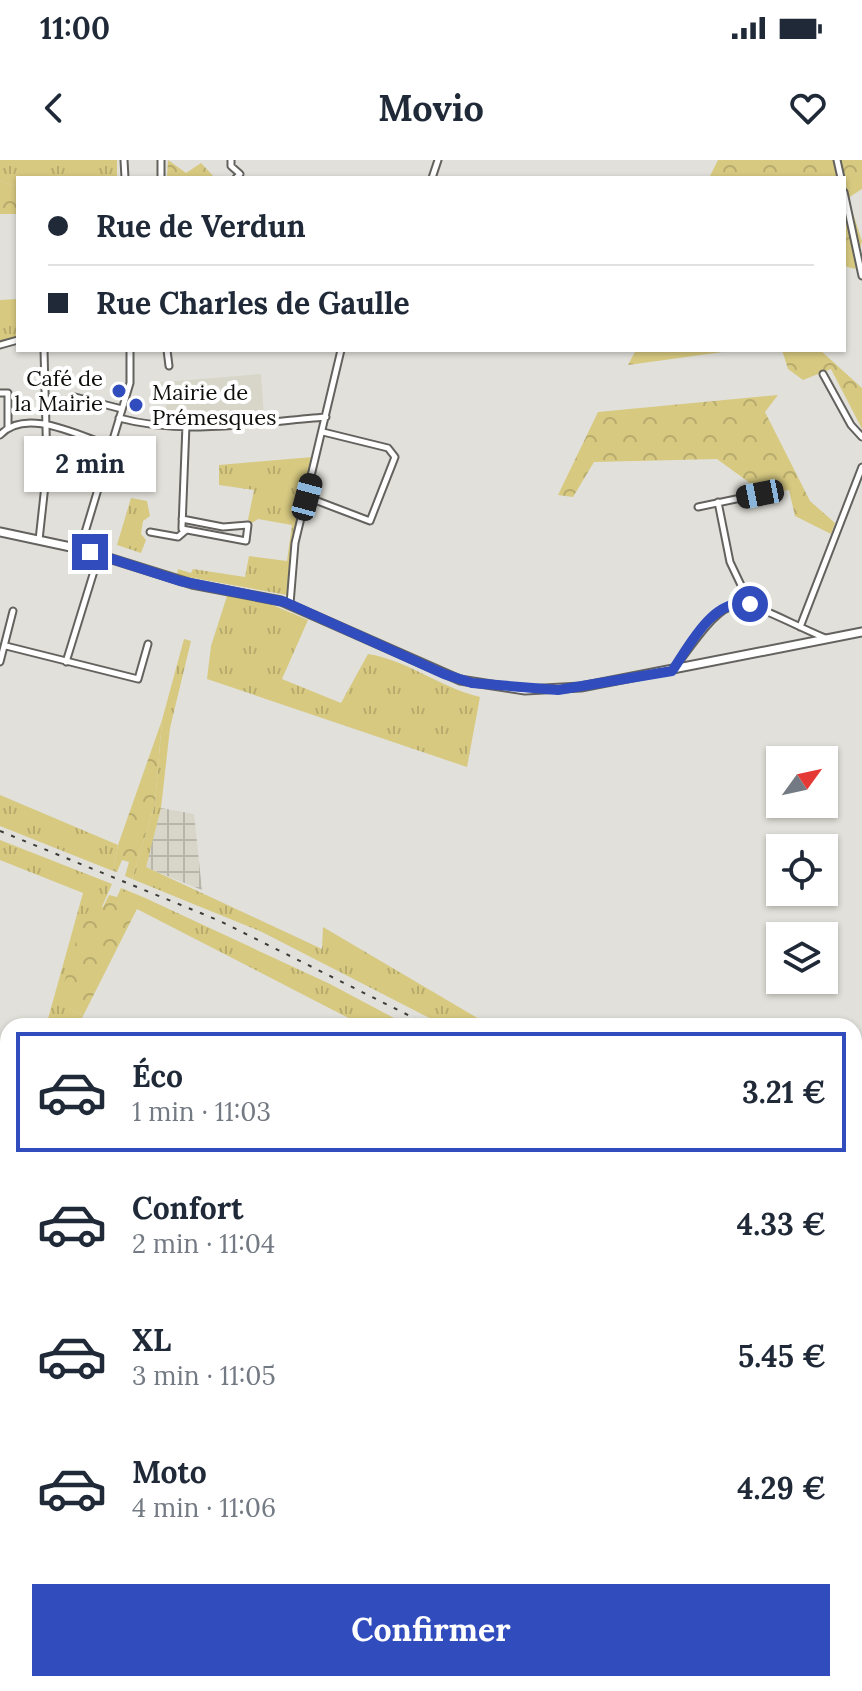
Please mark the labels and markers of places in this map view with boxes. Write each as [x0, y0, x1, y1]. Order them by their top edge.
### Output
place label: Café de la Mairie [15, 364, 103, 417]
place label: Mairie de Prémesques [152, 378, 276, 431]
marker: Café de la Mairie [110, 382, 128, 400]
marker: Mairie de Prémesques [127, 396, 145, 414]

